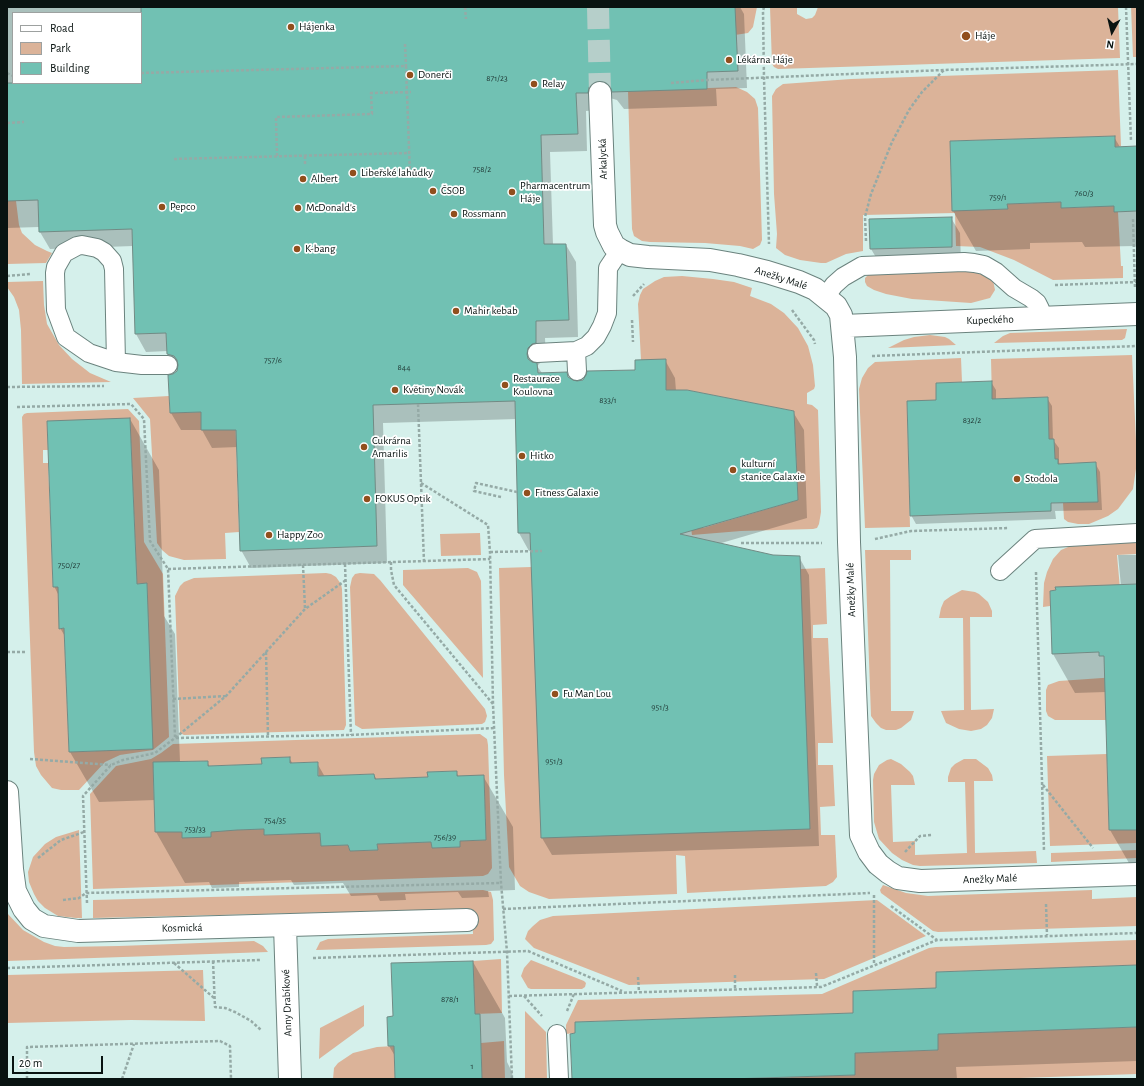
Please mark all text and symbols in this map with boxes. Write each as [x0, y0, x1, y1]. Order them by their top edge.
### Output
legend [12, 12, 142, 84]
north arrow [1092, 12, 1132, 52]
place label: Hájenka [299, 20, 335, 34]
text: Road [50, 22, 74, 34]
marker: Hájenka [286, 22, 296, 32]
place label: Háje [975, 29, 995, 43]
marker: Háje [960, 30, 972, 42]
text: N [1106, 38, 1115, 50]
text: Park [50, 42, 71, 54]
place label: Lékárna Háje [737, 53, 793, 67]
marker: Lékárna Háje [724, 55, 734, 65]
text: Building [50, 62, 90, 74]
place label: Donerči [418, 68, 452, 82]
marker: Donerči [405, 70, 415, 80]
house number: 871/23 [486, 73, 508, 83]
place label: Relay [542, 77, 565, 91]
marker: Relay [529, 79, 539, 89]
street label: Arkalycká [596, 138, 610, 180]
house number: 758/2 [473, 164, 491, 174]
place label: Libeřské lahůdky [361, 166, 433, 180]
marker: Libeřské lahůdky [348, 168, 358, 178]
place label: Albert [311, 172, 338, 186]
marker: Albert [298, 174, 308, 184]
place label: Pharmacentrum Háje [520, 179, 590, 205]
place label: ČSOB [441, 184, 465, 198]
marker: ČSOB [428, 186, 438, 196]
marker: Pharmacentrum Háje [507, 187, 517, 197]
house number: 760/3 [1074, 188, 1094, 198]
house number: 759/1 [989, 192, 1007, 202]
place label: Pepco [170, 200, 196, 214]
place label: McDonald's [306, 201, 356, 215]
marker: Pepco [157, 202, 167, 212]
marker: McDonald's [293, 203, 303, 213]
place label: Rossmann [462, 207, 506, 221]
marker: Rossmann [449, 209, 459, 219]
place label: K-bang [305, 242, 335, 256]
marker: K-bang [292, 244, 302, 254]
street label: Anežky Malé [753, 263, 809, 293]
place label: Mahir kebab [464, 304, 518, 318]
marker: Mahir kebab [451, 306, 461, 316]
street label: Kupeckého [966, 313, 1014, 327]
house number: 757/6 [264, 355, 282, 365]
house number: 844 [398, 362, 410, 372]
place label: Restaurace Koulovna [513, 372, 560, 398]
marker: Restaurace Koulovna [500, 380, 510, 390]
place label: Květiny Novák [403, 383, 464, 397]
marker: Květiny Novák [390, 385, 400, 395]
house number: 833/1 [599, 395, 617, 405]
house number: 832/2 [963, 415, 981, 425]
place label: Cukrárna Amarilis [372, 434, 411, 460]
marker: Cukrárna Amarilis [359, 442, 369, 452]
place label: Hitko [530, 449, 554, 463]
marker: Hitko [517, 451, 527, 461]
place label: kulturní stanice Galaxie [741, 457, 805, 483]
marker: kulturní stanice Galaxie [728, 465, 738, 475]
place label: Stodola [1025, 472, 1058, 486]
marker: Stodola [1012, 474, 1022, 484]
place label: Fitness Galaxie [535, 486, 599, 500]
marker: Fitness Galaxie [522, 488, 532, 498]
place label: FOKUS Optik [375, 492, 430, 506]
marker: FOKUS Optik [362, 494, 372, 504]
place label: Happy Zoo [277, 528, 323, 542]
marker: Happy Zoo [264, 530, 274, 540]
house number: 750/27 [58, 560, 80, 570]
street label: Anežky Malé [843, 563, 859, 617]
place label: Fu Man Lou [563, 687, 611, 701]
marker: Fu Man Lou [550, 689, 560, 699]
house number: 951/3 [651, 702, 669, 712]
house number: 951/3 [545, 756, 563, 766]
house number: 754/35 [264, 815, 286, 825]
house number: 753/33 [184, 824, 206, 834]
house number: 756/39 [434, 832, 456, 842]
street label: Anežky Malé [963, 871, 1017, 887]
street label: Kosmická [161, 921, 203, 935]
street label: Anny Drabíkové [279, 969, 295, 1037]
house number: 878/1 [441, 994, 459, 1004]
scale bar [14, 1048, 105, 1074]
text: 20 m [19, 1057, 42, 1069]
house number: 1 [470, 1061, 474, 1071]

